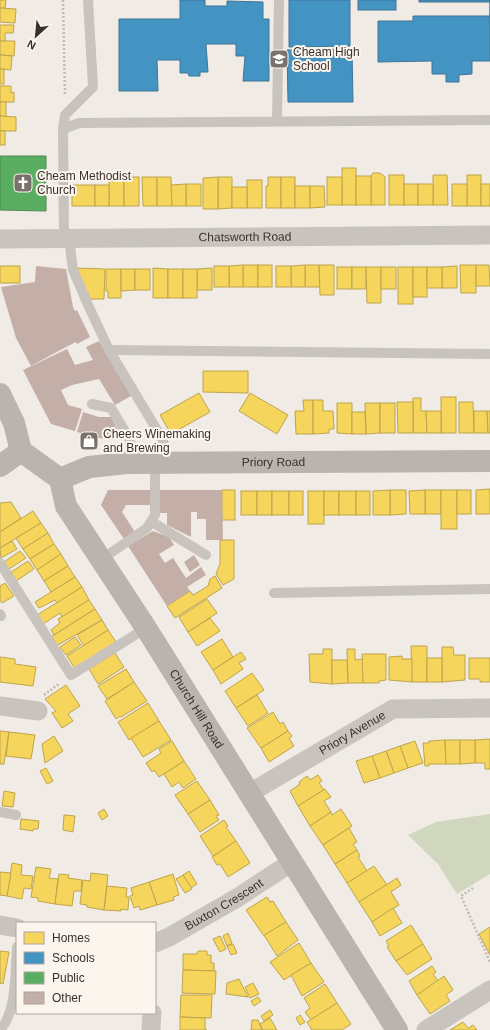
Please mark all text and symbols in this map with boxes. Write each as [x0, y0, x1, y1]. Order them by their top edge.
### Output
north arrow [16, 16, 56, 56]
text: N [25, 38, 38, 52]
place label: Cheam High School [293, 45, 360, 73]
school or university icon: Cheam High School [268, 48, 290, 70]
place label: Cheam Methodist Church [37, 169, 132, 197]
church icon: Cheam Methodist Church [12, 172, 34, 194]
street label: Chatsworth Road [199, 230, 291, 244]
place label: Cheers Winemaking and Brewing [103, 427, 211, 455]
shop icon: Cheers Winemaking and Brewing [78, 430, 100, 452]
street label: Priory Road [242, 455, 305, 469]
street label: Church Hill Road [167, 667, 227, 751]
street label: Priory Avenue [317, 708, 388, 758]
street label: Buxton Crescent [182, 875, 266, 933]
legend [16, 922, 156, 1014]
text: Homes [52, 931, 90, 945]
text: Schools [52, 951, 95, 965]
text: Public [52, 971, 85, 985]
text: Other [52, 991, 82, 1005]

